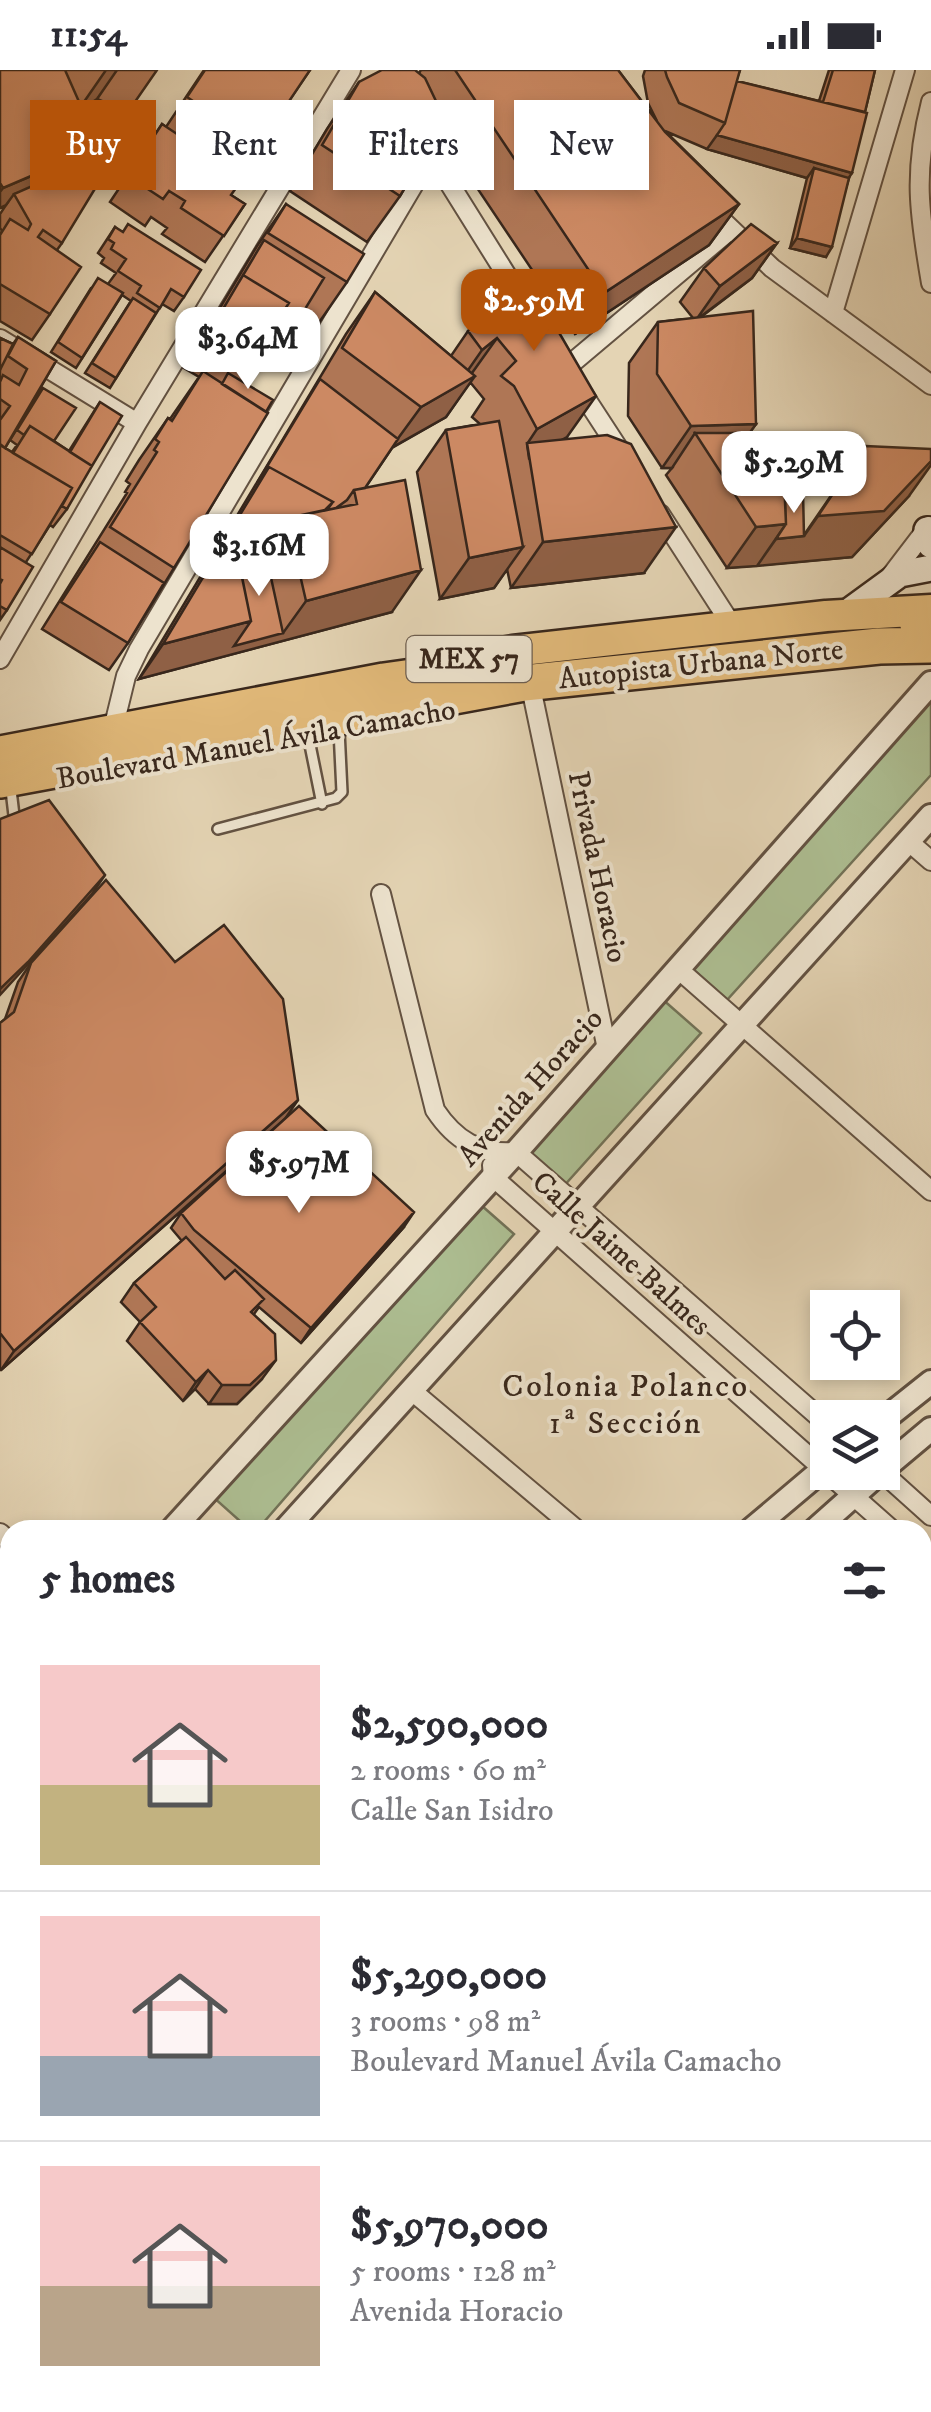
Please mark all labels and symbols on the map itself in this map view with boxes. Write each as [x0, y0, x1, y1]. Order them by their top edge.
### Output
pin: $2.59M [453, 269, 615, 354]
pin: $3.64M [167, 307, 329, 392]
pin: $5.29M [713, 431, 875, 516]
pin: $3.16M [178, 514, 340, 599]
street label: Autopista Urbana Norte [557, 632, 845, 698]
road number: MEX 57 [406, 636, 532, 682]
street label: Boulevard Manuel Ávila Camacho [53, 690, 458, 798]
street label: Privada Horacio [559, 768, 635, 966]
street label: Avenida Horacio [450, 1001, 612, 1175]
pin: $5.97M [218, 1131, 380, 1216]
street label: Calle Jaime Balmes [524, 1164, 718, 1344]
district label: Colonia Polanco 1ª Sección [502, 1367, 750, 1444]

